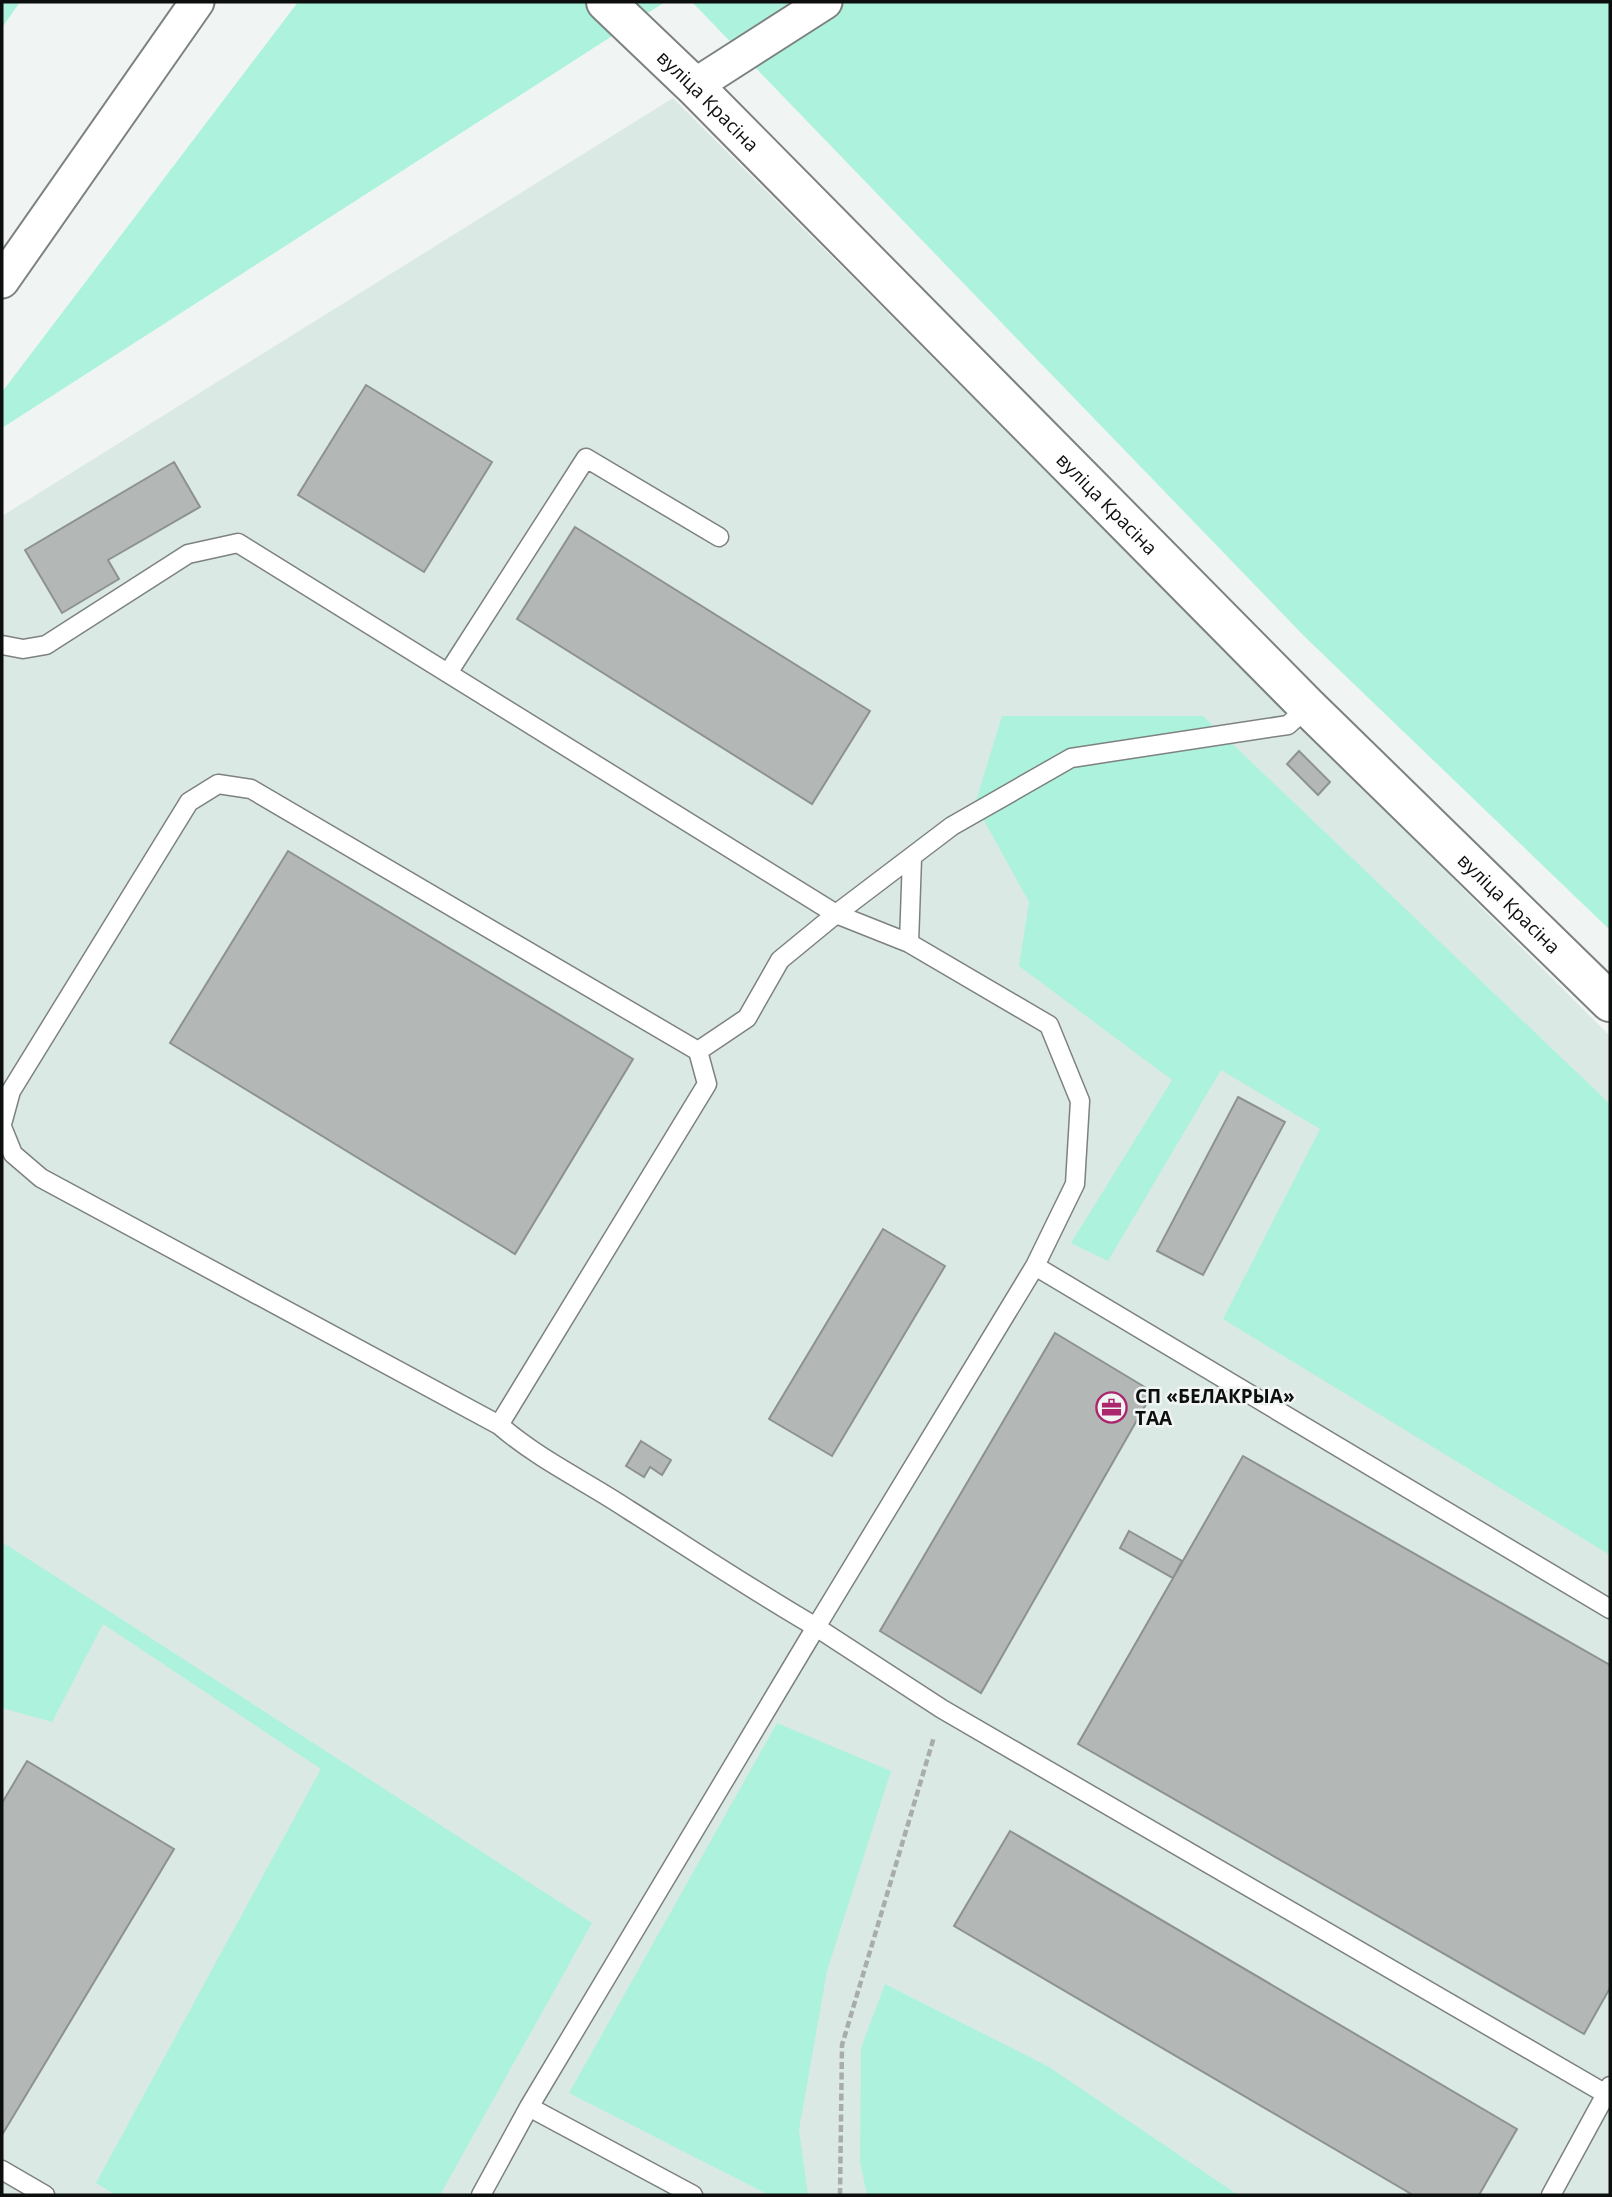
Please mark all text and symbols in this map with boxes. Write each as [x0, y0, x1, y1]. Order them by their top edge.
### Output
street label: вуліца Красіна [651, 44, 765, 157]
street label: вуліца Красіна [1051, 447, 1163, 560]
street label: вуліца Красіна [1452, 847, 1566, 959]
place label: СП «БЕЛАКРЫА» ТАА [1135, 1383, 1295, 1431]
office icon: СП «БЕЛАКРЫА» ТАА [1095, 1390, 1129, 1424]

